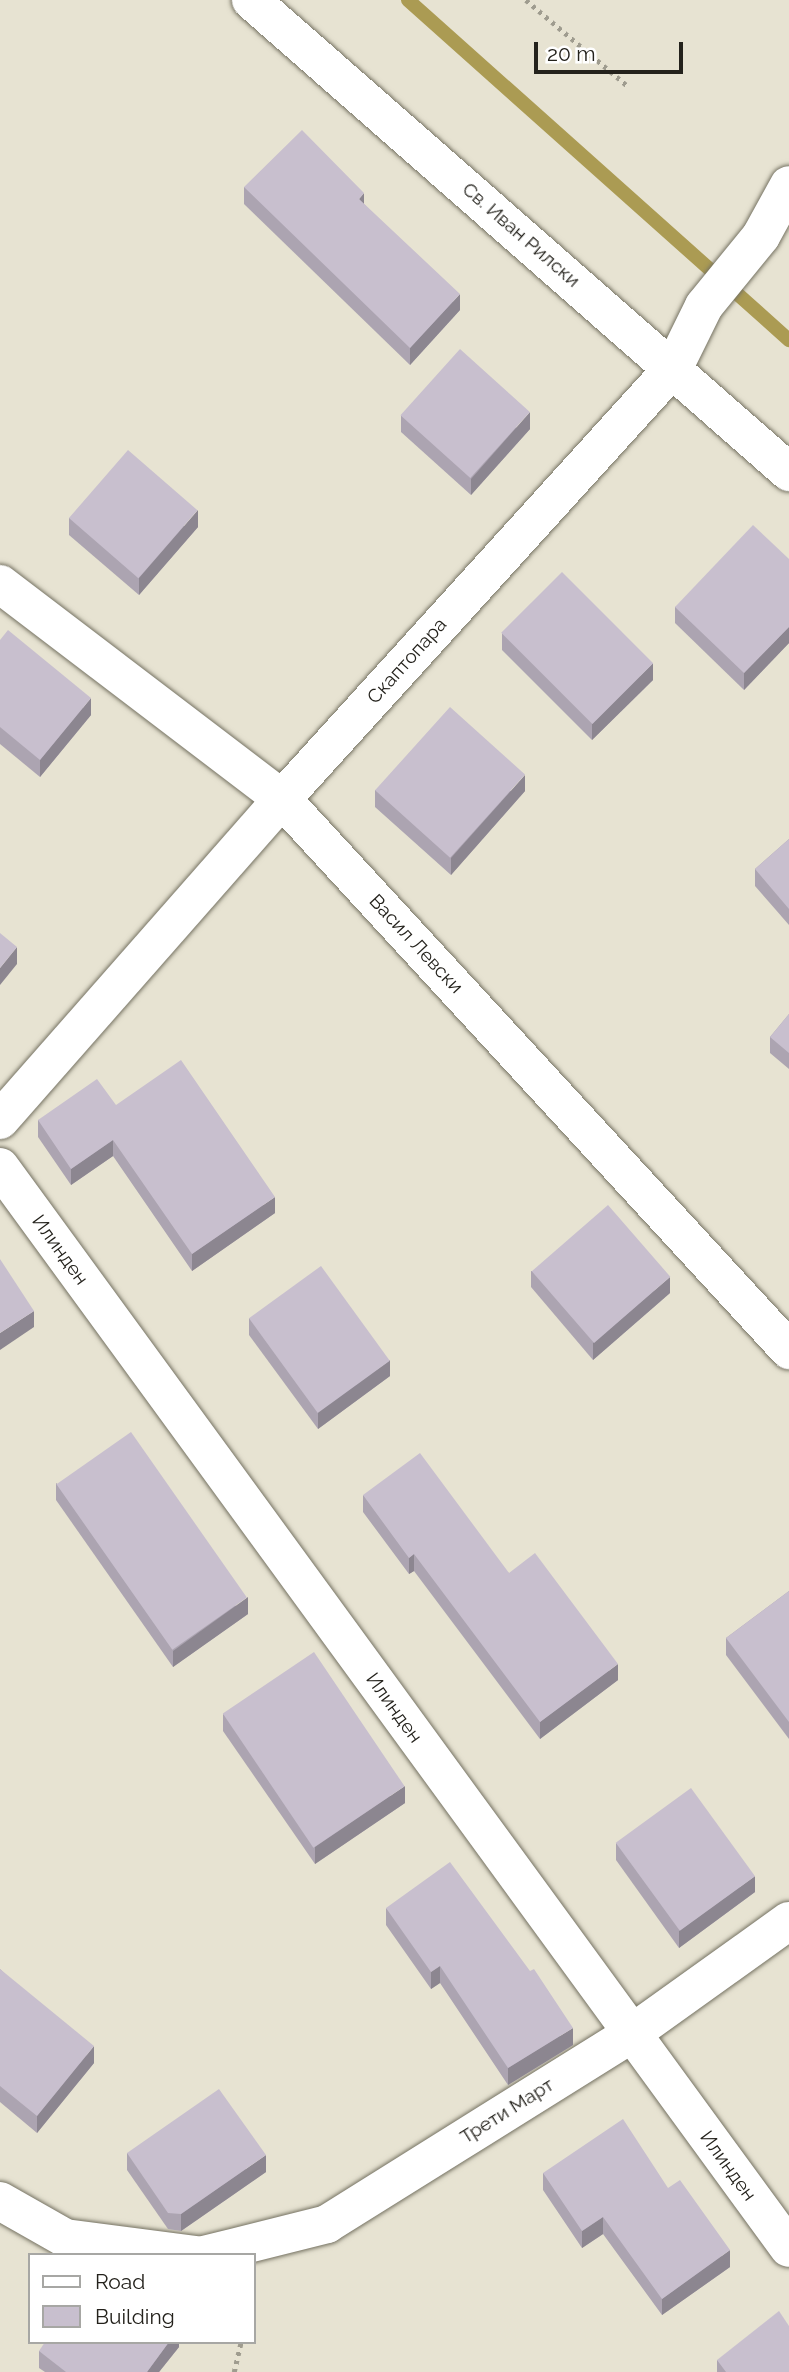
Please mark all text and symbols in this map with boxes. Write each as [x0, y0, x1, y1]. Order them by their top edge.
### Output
scale bar [537, 28, 686, 72]
text: 20 m [547, 41, 595, 66]
street label: Св. Иван Рилски [458, 178, 584, 292]
street label: Скаптопара [363, 613, 451, 709]
street label: Васил Левски [364, 890, 468, 998]
street label: Илинден [27, 1211, 93, 1289]
street label: Илинден [361, 1669, 427, 1747]
street label: Трети Март [456, 2073, 558, 2149]
street label: Илинден [695, 2127, 761, 2205]
legend [28, 2253, 256, 2344]
text: Road [95, 2269, 145, 2294]
text: Building [95, 2304, 175, 2329]

